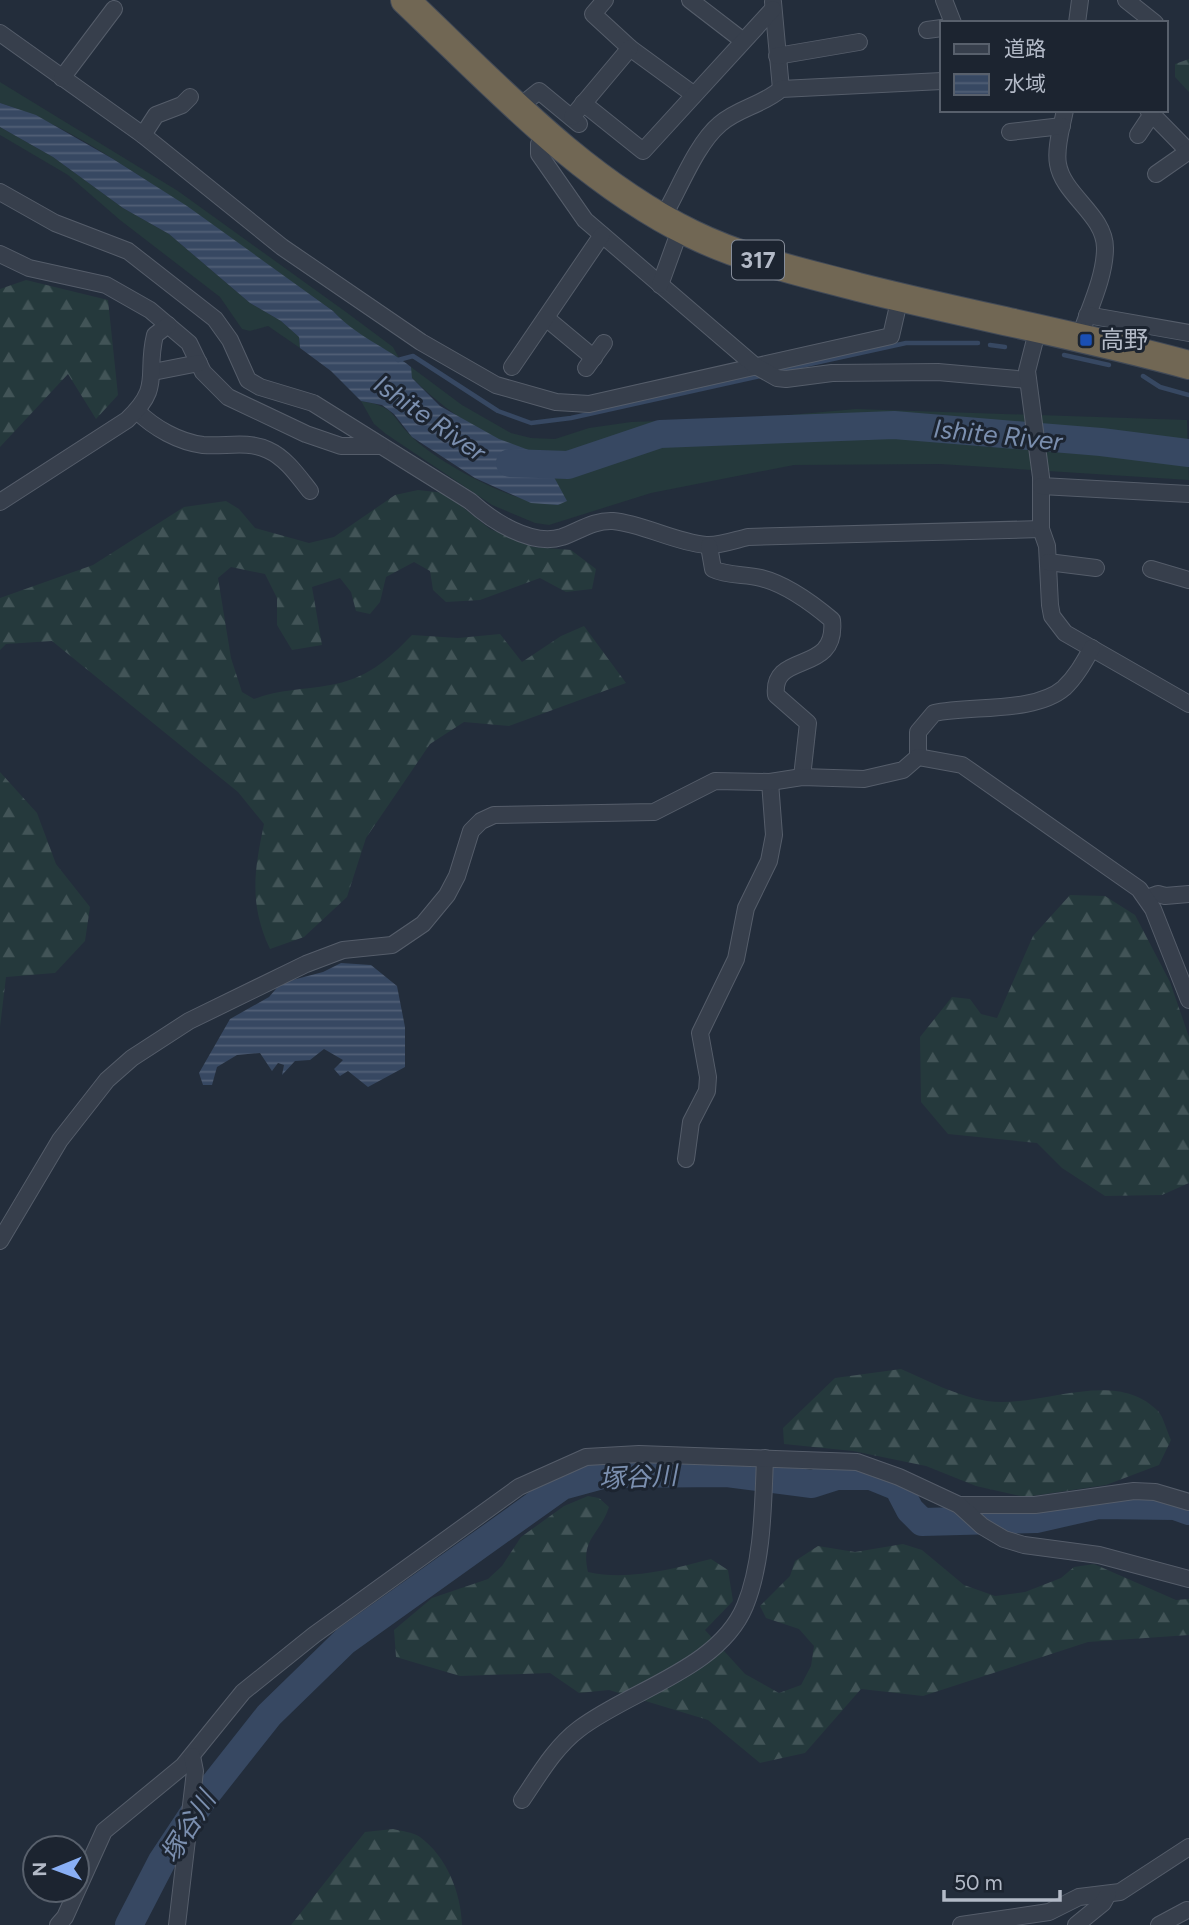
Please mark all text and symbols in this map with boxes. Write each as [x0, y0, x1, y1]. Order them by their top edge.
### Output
legend [940, 21, 1168, 112]
text: 道路 [1004, 36, 1046, 61]
text: 水域 [1004, 71, 1046, 96]
road number: 317 [732, 241, 784, 280]
place label: 高野 [1100, 325, 1148, 354]
marker: 高野 [1078, 332, 1094, 348]
water label: Ishite River [368, 368, 493, 469]
water label: Ishite River [932, 412, 1065, 458]
water label: 塚谷川 [598, 1459, 681, 1495]
water label: 塚谷川 [154, 1783, 224, 1869]
north arrow [21, 1834, 91, 1904]
scale bar [944, 1858, 1060, 1902]
text: N [28, 1862, 51, 1877]
text: 50 m [954, 1870, 1003, 1895]

